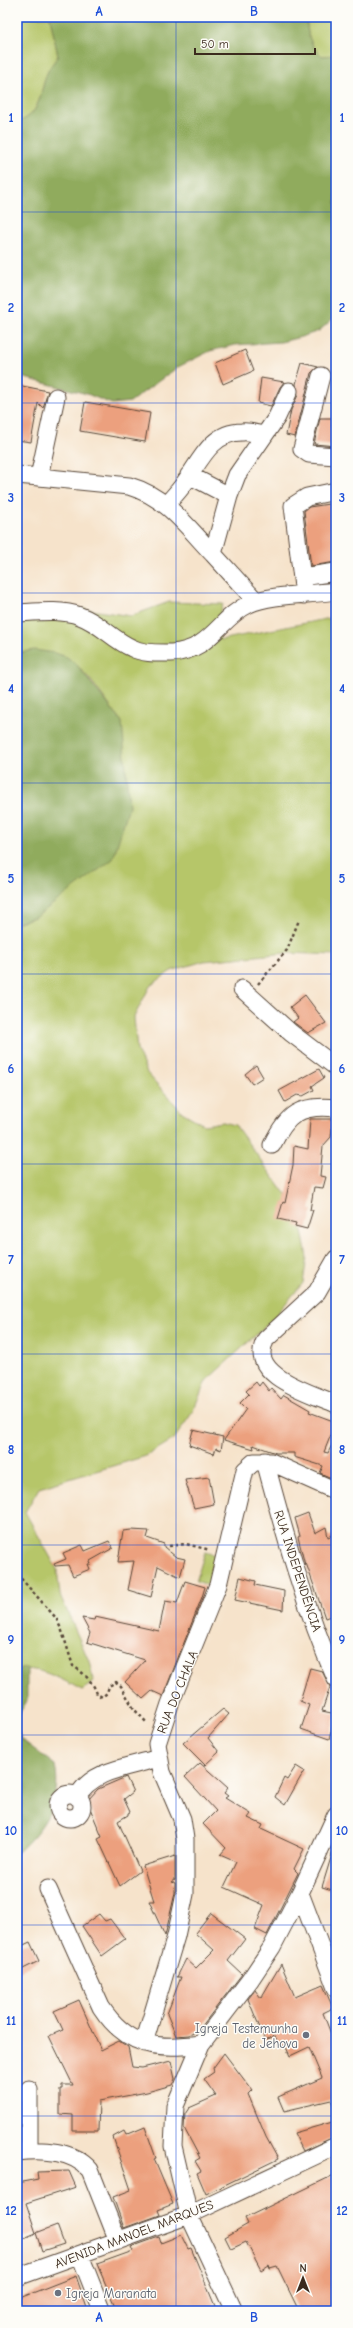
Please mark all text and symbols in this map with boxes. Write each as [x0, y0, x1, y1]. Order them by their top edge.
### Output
text: A [95, 4, 103, 19]
text: B [250, 4, 258, 19]
scale bar [195, 30, 315, 56]
text: 50 m [201, 37, 229, 51]
text: 1 [8, 110, 14, 125]
text: 1 [339, 110, 345, 125]
text: 2 [8, 300, 14, 315]
text: 2 [339, 300, 345, 315]
text: 3 [8, 490, 14, 505]
text: 3 [339, 490, 345, 505]
text: 4 [8, 681, 14, 696]
text: 4 [339, 681, 345, 696]
text: 5 [8, 871, 15, 886]
text: 5 [339, 871, 346, 886]
text: 6 [8, 1061, 15, 1076]
text: 6 [339, 1061, 346, 1076]
text: 7 [8, 1252, 14, 1267]
text: 7 [339, 1252, 345, 1267]
text: 8 [8, 1442, 14, 1457]
text: 8 [339, 1442, 345, 1457]
street label: RUA INDEPENDÊNCIA [271, 1508, 326, 1634]
text: 9 [8, 1632, 15, 1647]
text: 9 [339, 1632, 346, 1647]
street label: RUA DO CHALA [154, 1648, 201, 1736]
text: 10 [5, 1823, 17, 1838]
text: 10 [336, 1823, 348, 1838]
text: 11 [6, 2013, 16, 2028]
text: 11 [337, 2013, 347, 2028]
place label: Igreja Testemunha de Jehova [195, 2021, 298, 2051]
marker: Igreja Testemunha de Jehova [301, 2030, 311, 2040]
street label: AVENIDA MANOEL MARQUES [52, 2197, 216, 2271]
text: 12 [5, 2203, 17, 2218]
text: 12 [336, 2203, 348, 2218]
north arrow [283, 2258, 323, 2298]
text: N [299, 2262, 307, 2275]
place label: Igreja Maranata [66, 2286, 157, 2301]
marker: Igreja Maranata [53, 2288, 63, 2298]
text: A [95, 2310, 103, 2325]
text: B [250, 2310, 258, 2325]

